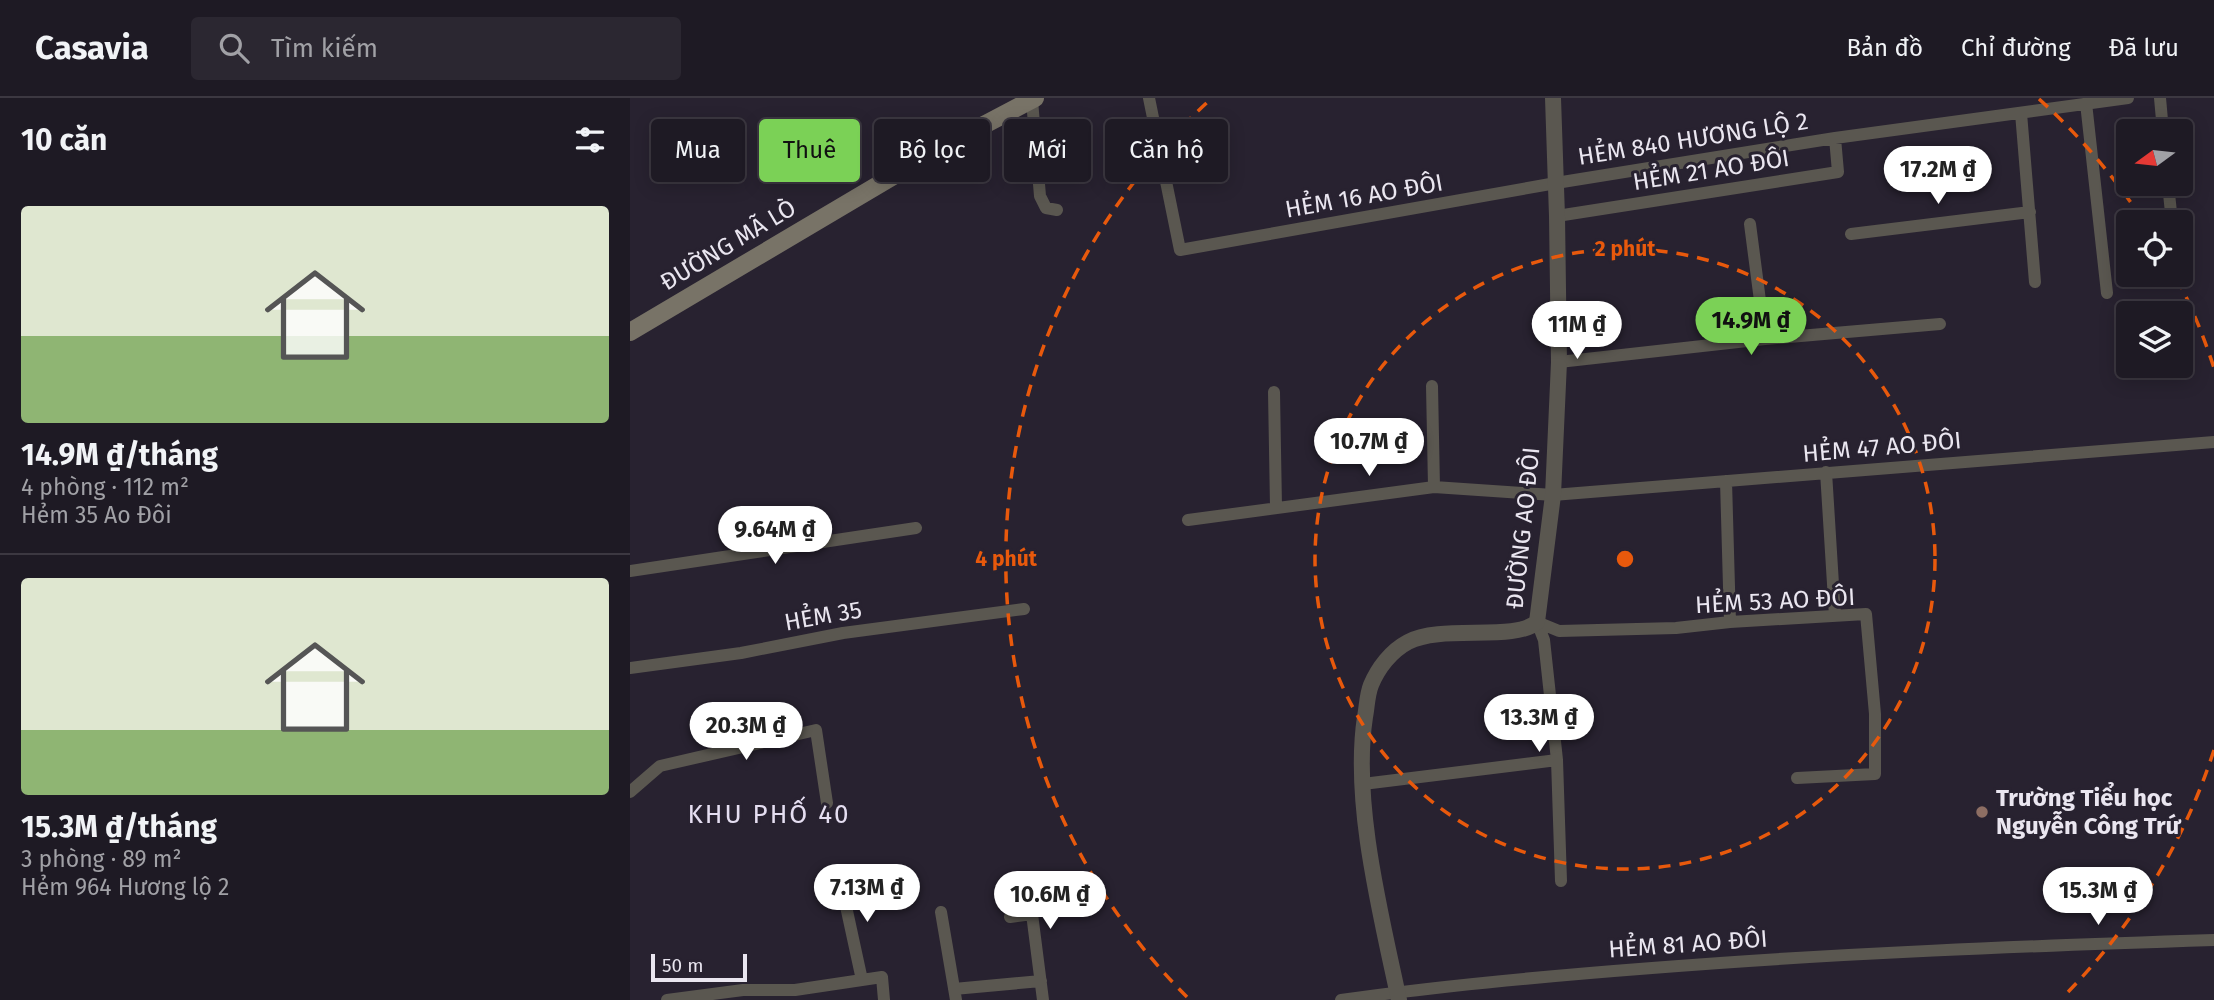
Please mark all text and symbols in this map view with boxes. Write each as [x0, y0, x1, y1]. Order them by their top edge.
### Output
search box [191, 17, 681, 80]
text: Casavia [35, 28, 149, 68]
icon: search [215, 29, 253, 67]
text: Tìm kiếm [271, 33, 378, 64]
text: Bản đồ [1846, 34, 1923, 62]
text: Chỉ đường [1961, 34, 2071, 62]
text: Đã lưu [2109, 34, 2179, 62]
street label: HẺM 840 HƯƠNG LỘ 2 [1576, 105, 1810, 171]
chip: Mua [651, 119, 745, 182]
chip: Thuê [759, 119, 860, 182]
chip: Bộ lọc [874, 119, 990, 182]
chip: Mới [1004, 119, 1091, 182]
chip: Căn hộ [1105, 119, 1228, 182]
north arrow [2116, 119, 2193, 196]
map controls [2116, 119, 2193, 378]
icon: filters [571, 121, 609, 159]
text: 10 căn [21, 122, 107, 158]
street label: HẺM 21 AO ĐÔI [1630, 142, 1791, 196]
pin: 17.2M ₫ [1873, 146, 2003, 206]
text: 17.2M ₫ [1900, 155, 1976, 183]
street label: HẺM 16 AO ĐÔI [1283, 166, 1445, 224]
street label: ĐƯỜNG MÃ LÒ [655, 193, 801, 296]
button: locate [2116, 210, 2193, 287]
text: 2 phút [1595, 236, 1656, 262]
icon: home [252, 252, 378, 378]
pin: 14.9M ₫ [1686, 298, 1816, 357]
button: layers [2116, 301, 2193, 378]
pin: 11M ₫ [1528, 302, 1626, 361]
text: 14.9M ₫ [1711, 306, 1791, 334]
text: 11M ₫ [1548, 310, 1606, 338]
pin: 10.7M ₫ [1304, 418, 1434, 478]
street label: HẺM 47 AO ĐÔI [1801, 424, 1963, 468]
text: 10.7M ₫ [1330, 427, 1408, 455]
text: 14.9M ₫/tháng [21, 437, 218, 473]
street label: ĐƯỜNG AO ĐÔI [1500, 446, 1545, 610]
text: 4 phòng · 112 m² [21, 473, 189, 501]
text: Hẻm 35 Ao Đôi [21, 501, 172, 529]
pin: 9.64M ₫ [710, 506, 840, 566]
text: 9.64M ₫ [734, 515, 816, 543]
text: 4 phút [975, 546, 1038, 572]
centre of rings [1613, 547, 1637, 571]
street label: HẺM 53 AO ĐÔI [1694, 581, 1856, 619]
street label: HẺM 35 [782, 593, 864, 637]
icon: home [252, 624, 378, 750]
pin: 13.3M ₫ [1474, 694, 1604, 754]
pin: 20.3M ₫ [681, 702, 811, 762]
text: 13.3M ₫ [1500, 703, 1578, 731]
text: 20.3M ₫ [706, 711, 786, 739]
place label: Trường Tiểu học Nguyễn Công Trứ [1996, 782, 2182, 840]
district label: KHU PHỐ 40 [687, 796, 851, 830]
marker: Trường Tiểu học Nguyễn Công Trứ [1974, 804, 1990, 820]
text: 15.3M ₫/tháng [21, 809, 217, 845]
text: 3 phòng · 89 m² [21, 845, 182, 873]
pin: 7.13M ₫ [802, 864, 932, 924]
pin: 15.3M ₫ [2033, 868, 2163, 927]
pin: 10.6M ₫ [985, 872, 1115, 931]
text: Hẻm 964 Hương lộ 2 [21, 873, 229, 901]
text: 7.13M ₫ [830, 873, 904, 901]
text: 15.3M ₫ [2059, 876, 2137, 904]
text: 10.6M ₫ [1010, 880, 1090, 908]
street label: HẺM 81 AO ĐÔI [1607, 922, 1768, 964]
scale bar [651, 951, 747, 983]
text: 50 m [662, 954, 703, 977]

